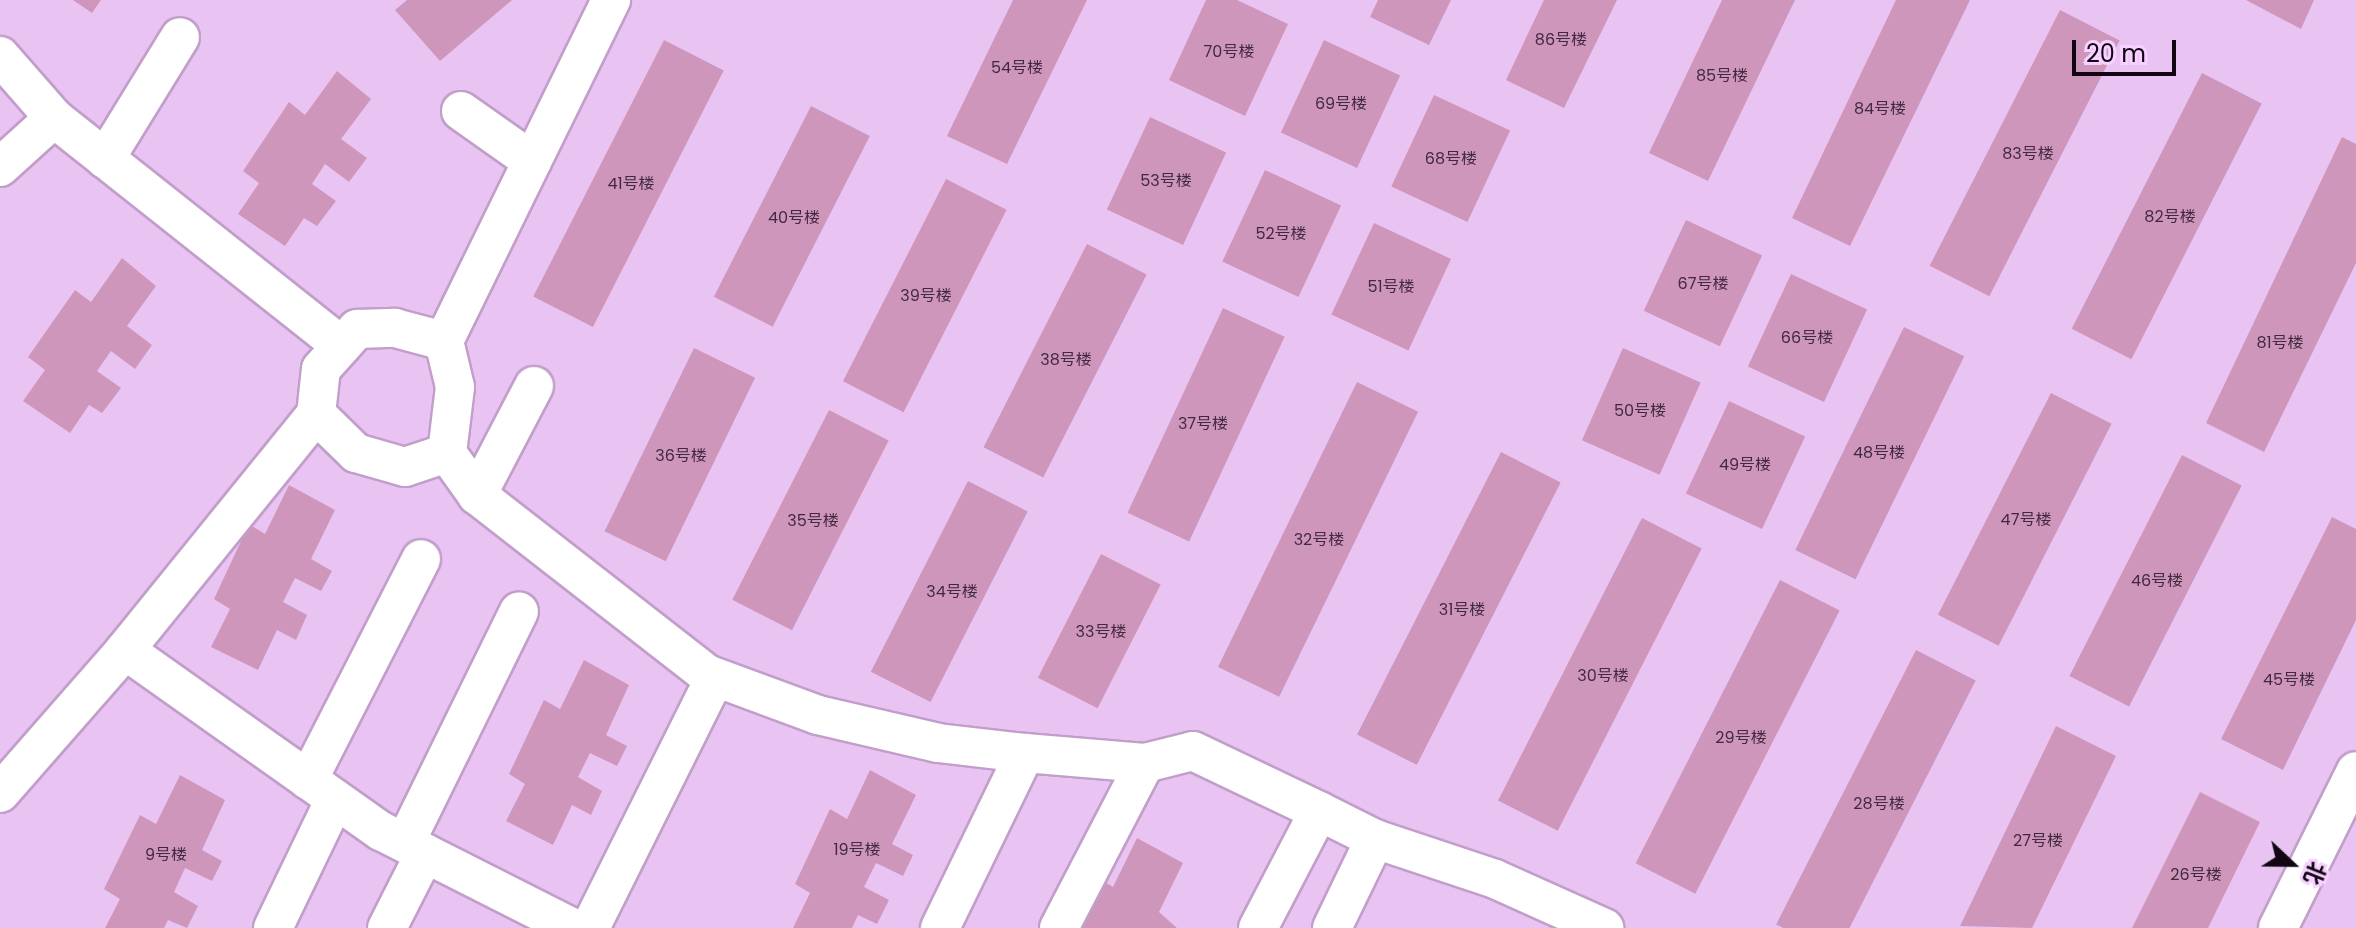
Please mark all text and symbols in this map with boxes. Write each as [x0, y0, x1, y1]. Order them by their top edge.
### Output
scale bar [2076, 24, 2180, 74]
house number: 86号楼 [1535, 30, 1587, 50]
text: 20 m [2086, 37, 2146, 70]
house number: 70号楼 [1204, 42, 1254, 62]
house number: 54号楼 [991, 58, 1043, 78]
house number: 85号楼 [1696, 66, 1748, 86]
house number: 69号楼 [1315, 94, 1367, 114]
house number: 84号楼 [1854, 99, 1906, 119]
house number: 83号楼 [2002, 144, 2054, 164]
house number: 68号楼 [1425, 149, 1477, 169]
house number: 53号楼 [1140, 171, 1192, 191]
house number: 41号楼 [607, 174, 655, 194]
house number: 82号楼 [2144, 207, 2196, 227]
house number: 40号楼 [768, 208, 820, 228]
house number: 52号楼 [1255, 224, 1307, 244]
house number: 67号楼 [1678, 274, 1728, 294]
house number: 51号楼 [1367, 277, 1415, 297]
house number: 39号楼 [900, 286, 952, 306]
house number: 66号楼 [1781, 328, 1833, 348]
house number: 81号楼 [2256, 333, 2304, 353]
house number: 38号楼 [1040, 350, 1092, 370]
house number: 50号楼 [1614, 401, 1666, 421]
house number: 37号楼 [1178, 414, 1228, 434]
house number: 48号楼 [1853, 443, 1905, 463]
house number: 36号楼 [655, 446, 707, 466]
house number: 49号楼 [1719, 455, 1771, 475]
house number: 47号楼 [2001, 510, 2051, 530]
house number: 35号楼 [787, 511, 839, 531]
house number: 32号楼 [1294, 530, 1344, 550]
house number: 46号楼 [2131, 571, 2183, 591]
house number: 34号楼 [926, 582, 978, 602]
house number: 31号楼 [1439, 600, 1485, 620]
house number: 33号楼 [1076, 622, 1126, 642]
house number: 30号楼 [1577, 666, 1629, 686]
house number: 45号楼 [2263, 670, 2315, 690]
house number: 29号楼 [1715, 728, 1767, 748]
house number: 28号楼 [1853, 794, 1905, 814]
north arrow [2252, 824, 2332, 904]
house number: 27号楼 [2013, 831, 2063, 851]
house number: 19号楼 [833, 840, 881, 860]
house number: 9号楼 [145, 845, 187, 865]
text: 北 [2296, 857, 2333, 889]
house number: 26号楼 [2170, 865, 2222, 885]

